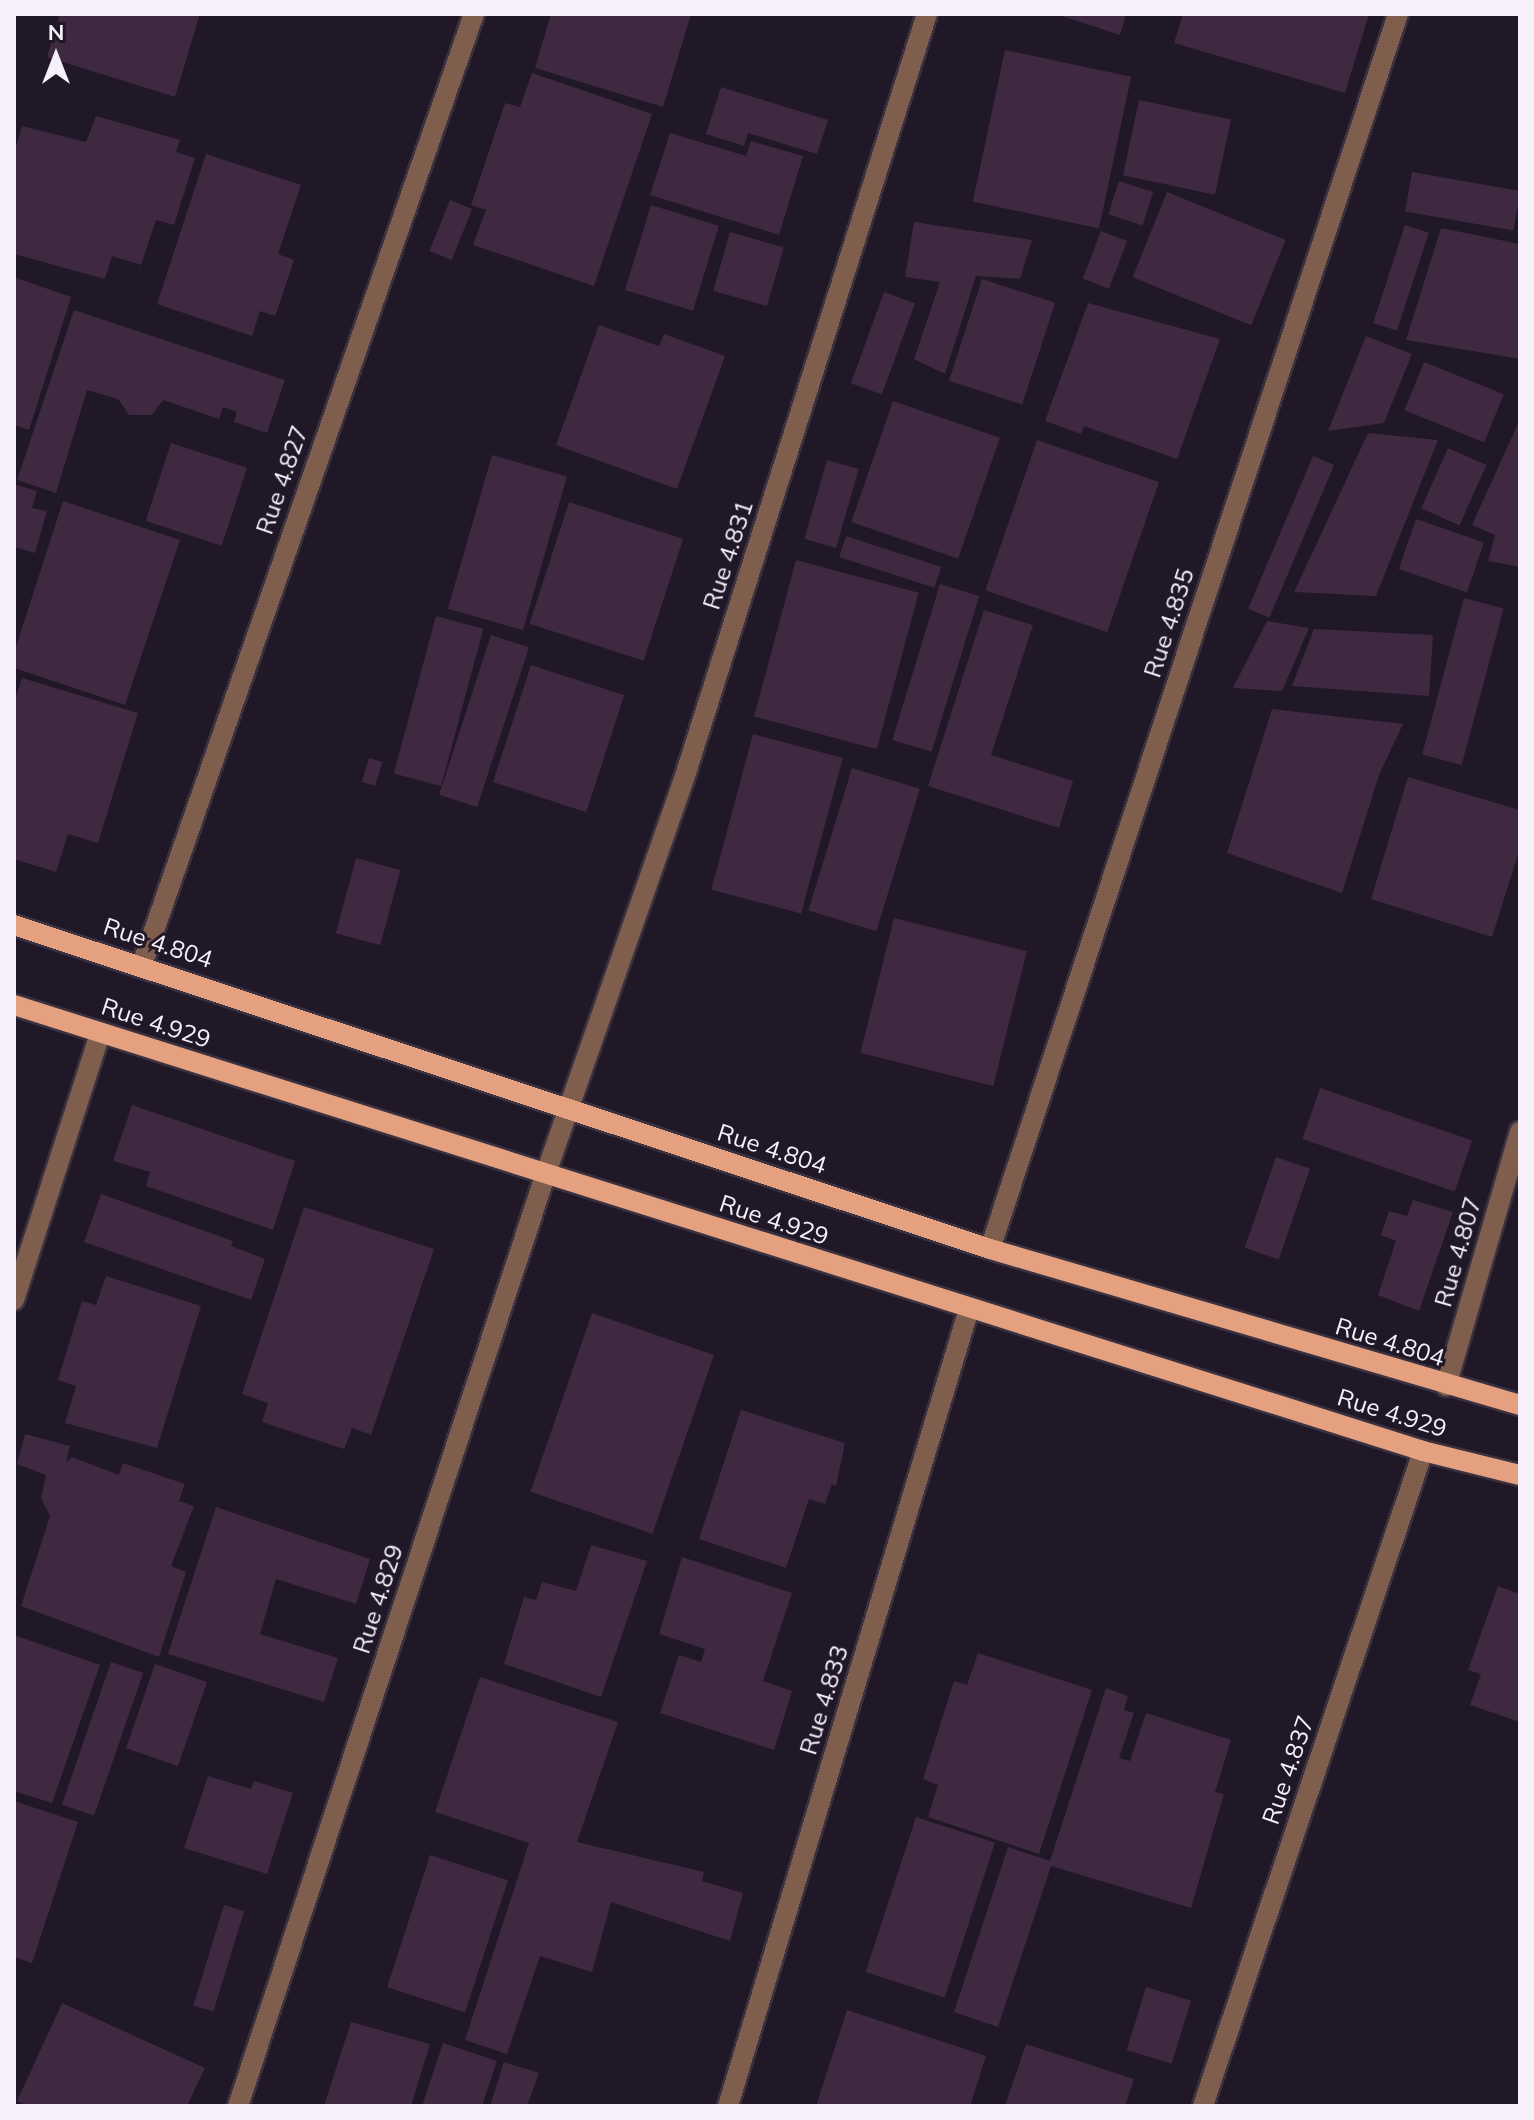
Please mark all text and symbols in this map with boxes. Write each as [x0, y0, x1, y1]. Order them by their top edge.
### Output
north arrow [16, 16, 96, 96]
text: N [48, 18, 64, 46]
street label: Rue 4.827 [250, 422, 314, 538]
street label: Rue 4.831 [697, 497, 759, 613]
street label: Rue 4.835 [1138, 565, 1200, 681]
street label: Rue 4.804 [100, 912, 216, 974]
street label: Rue 4.929 [98, 992, 214, 1054]
street label: Rue 4.804 [714, 1118, 830, 1180]
street label: Rue 4.929 [716, 1189, 832, 1251]
street label: Rue 4.807 [1429, 1194, 1487, 1310]
street label: Rue 4.804 [1332, 1312, 1448, 1372]
street label: Rue 4.929 [1334, 1383, 1450, 1443]
street label: Rue 4.829 [347, 1541, 409, 1657]
street label: Rue 4.833 [794, 1642, 854, 1758]
street label: Rue 4.837 [1256, 1712, 1320, 1828]

